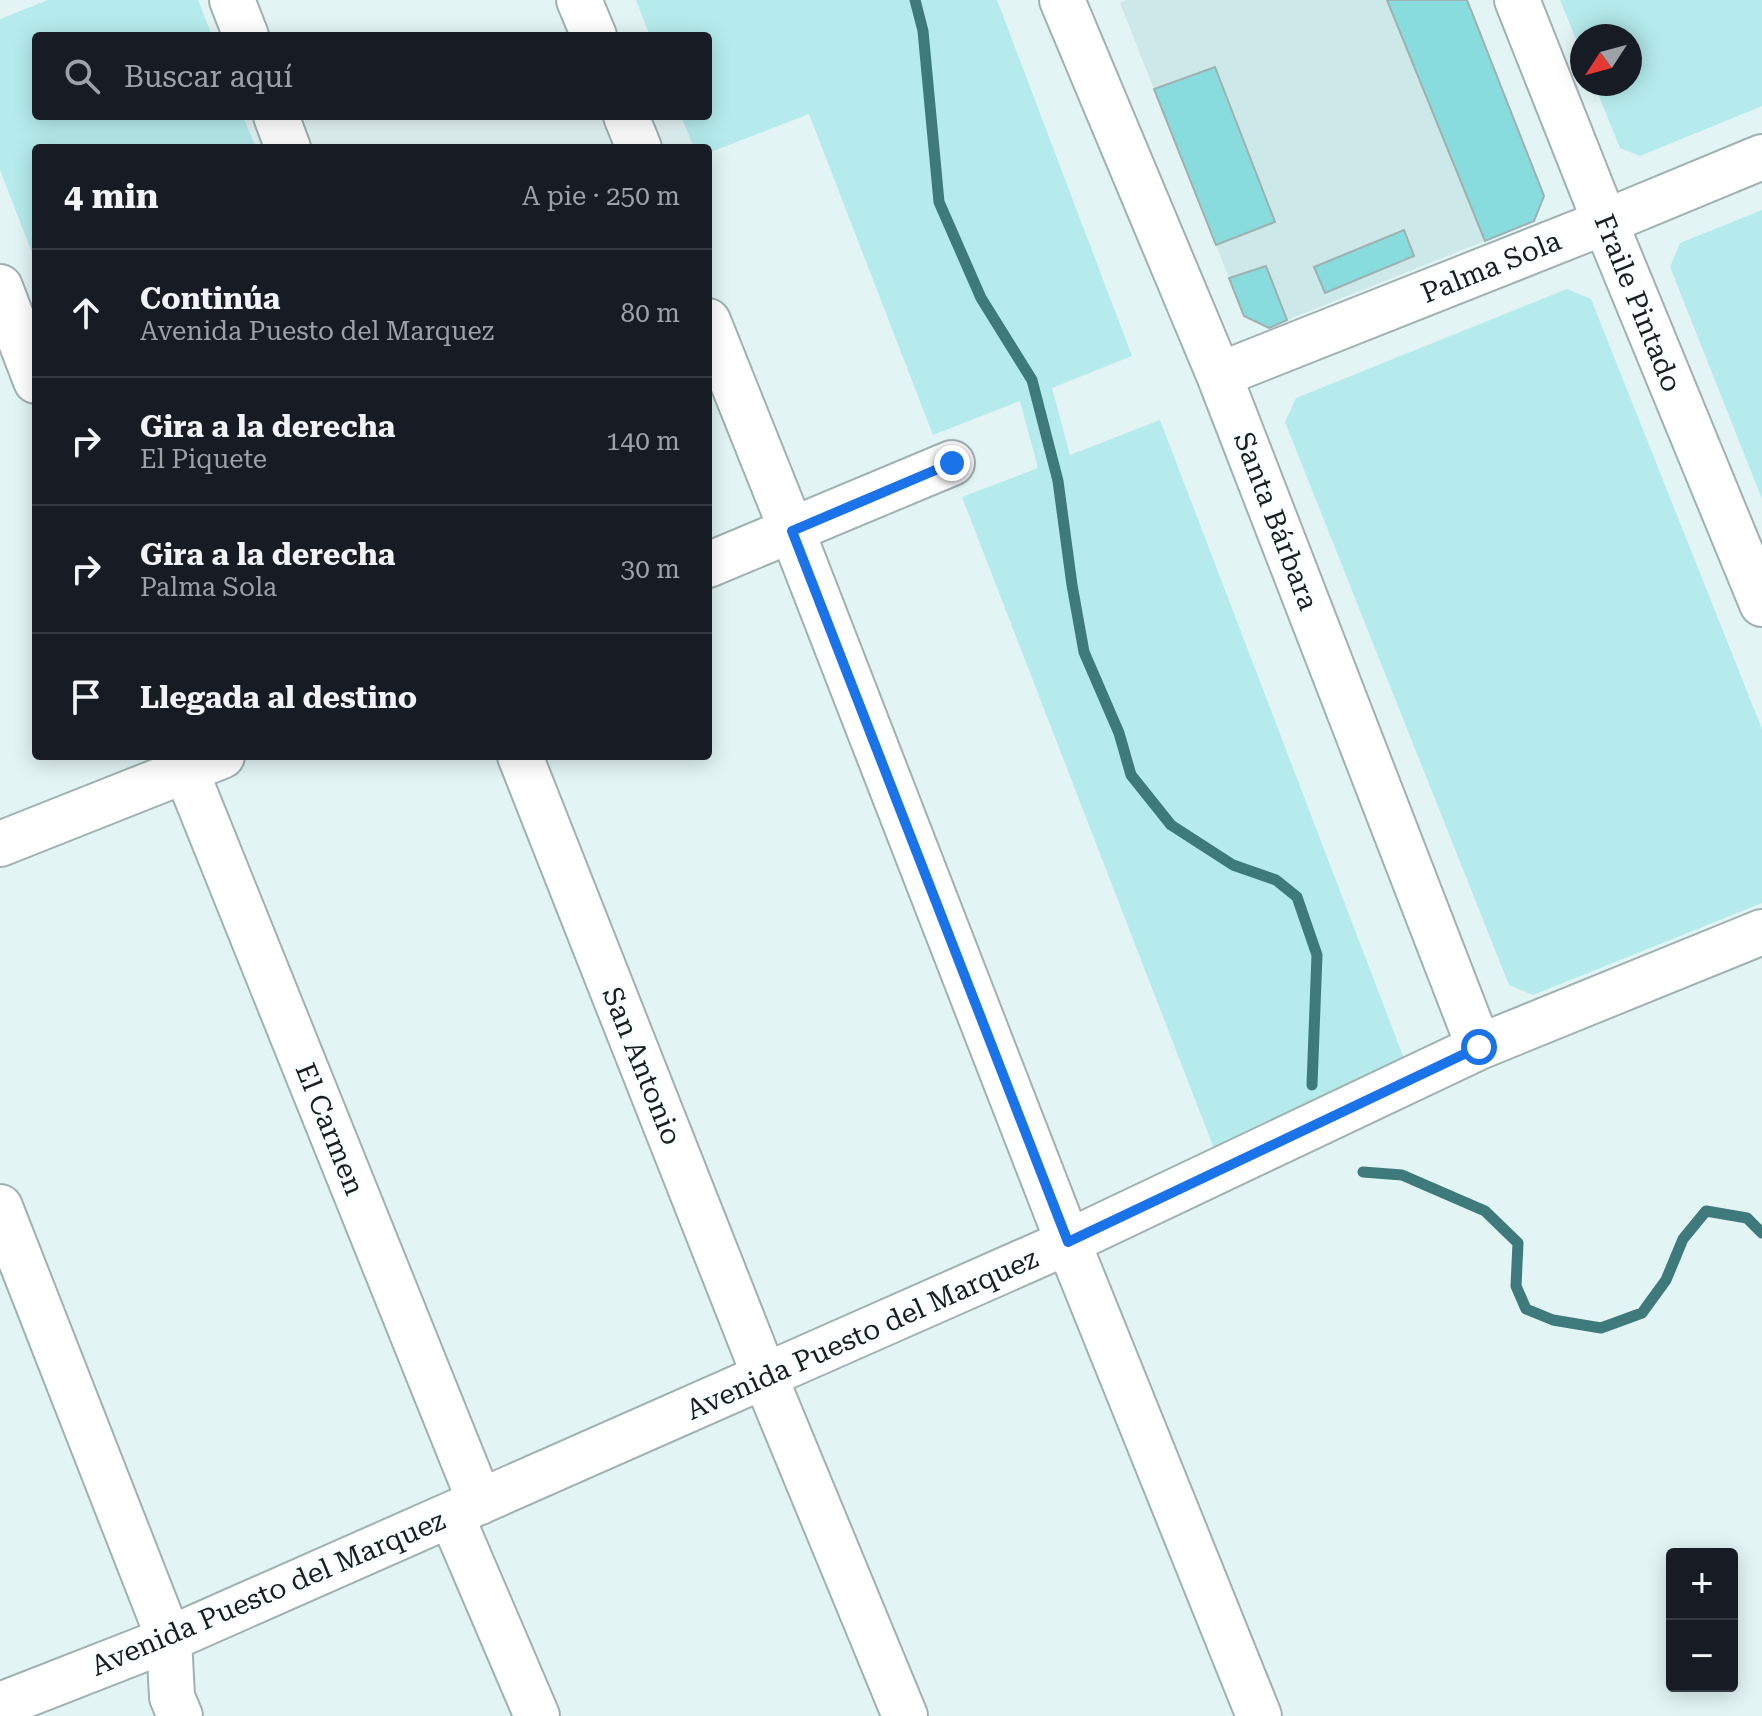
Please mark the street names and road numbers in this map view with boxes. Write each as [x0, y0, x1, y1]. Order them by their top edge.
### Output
street label: Fraile Pintado [1587, 209, 1689, 397]
street label: Palma Sola [1416, 224, 1566, 310]
street label: Santa Bárbara [1227, 427, 1325, 615]
street label: San Antonio [595, 982, 689, 1150]
street label: El Carmen [289, 1058, 371, 1200]
street label: Avenida Puesto del Marquez [681, 1241, 1043, 1427]
street label: Avenida Puesto del Marquez [86, 1503, 450, 1683]

